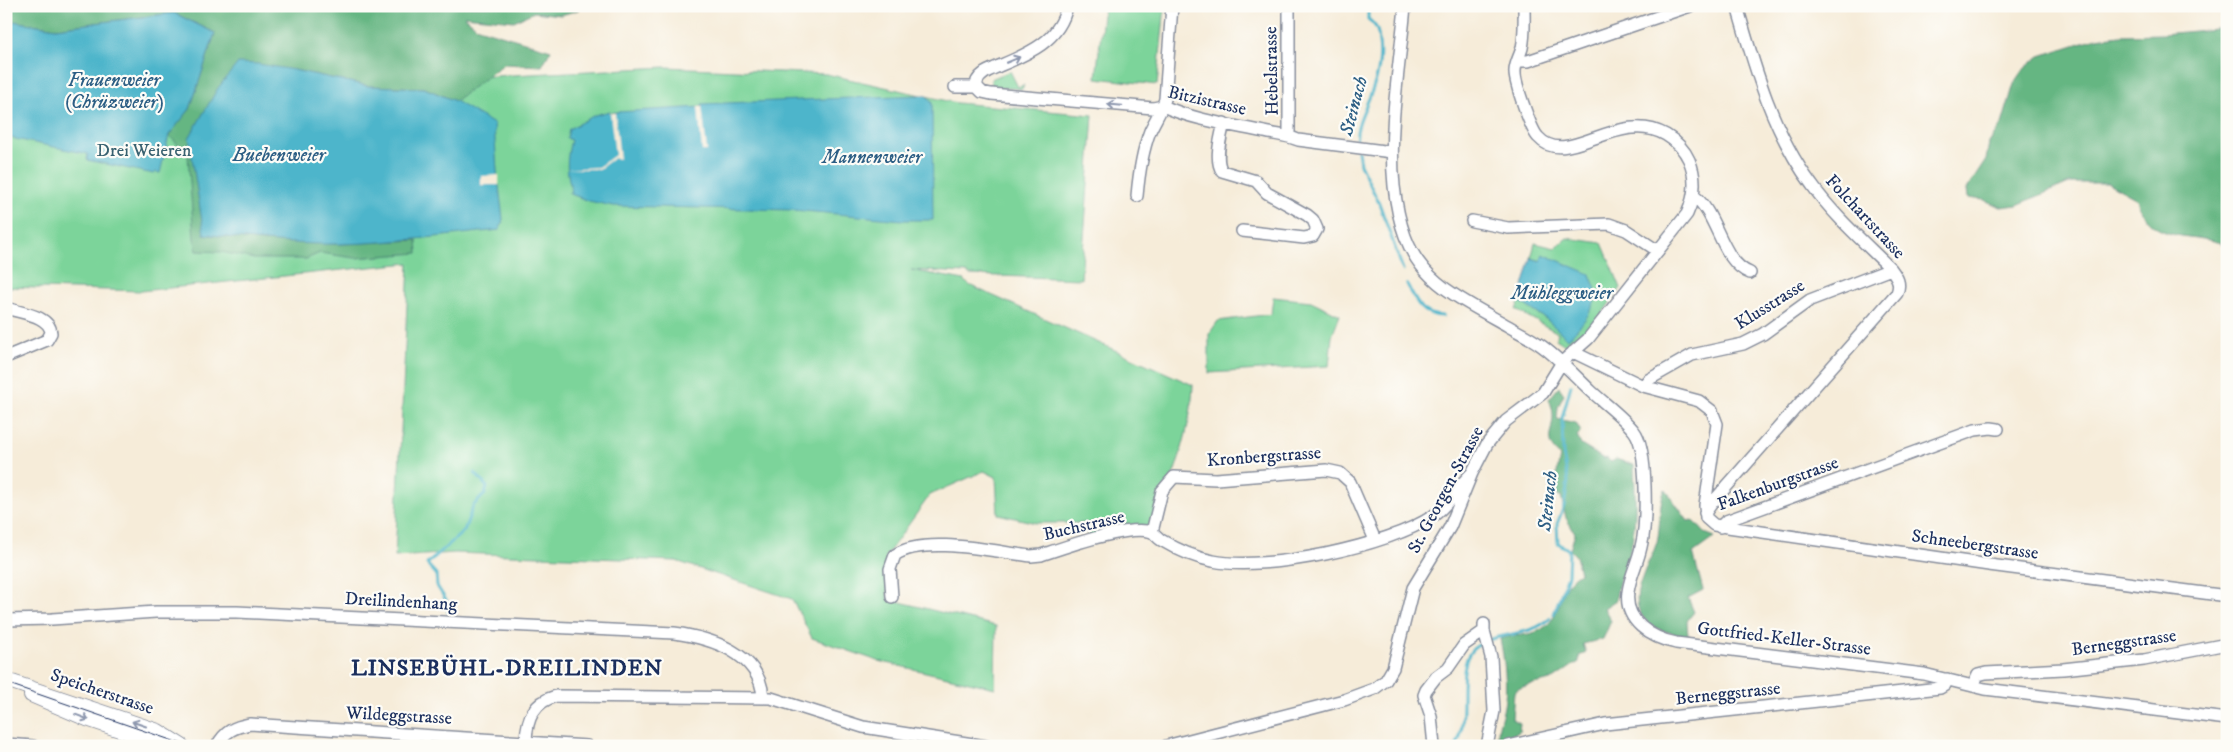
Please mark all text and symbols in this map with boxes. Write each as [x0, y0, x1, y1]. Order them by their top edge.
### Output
street label: Hebelstrasse [1260, 26, 1284, 116]
one-way arrow [1005, 55, 1020, 65]
water label: Frauenweier (Chrüzweier) [65, 69, 163, 114]
water label: Steinach [1335, 73, 1373, 139]
street label: Bitzistrasse [1166, 81, 1248, 121]
one-way arrow [1107, 100, 1123, 109]
park label: Drei Weieren [97, 140, 192, 162]
water label: Buebenweier [232, 144, 327, 167]
water label: Mannenweier [820, 146, 924, 169]
street label: Folchartstrasse [1820, 170, 1910, 264]
street label: Klusstrasse [1731, 275, 1809, 335]
water label: Mühleggweier [1509, 282, 1615, 305]
street label: St. Georgen-Strasse [1403, 423, 1489, 557]
street label: Kronbergstrasse [1206, 442, 1322, 472]
street label: Falkenburgstrasse [1714, 452, 1842, 516]
water label: Steinach [1533, 469, 1563, 533]
street label: Buchstrasse [1041, 506, 1127, 546]
street label: Schneebergstrasse [1910, 525, 2040, 565]
street label: Dreilindenhang [344, 588, 458, 616]
street label: Gottfried-Keller-Strasse [1696, 617, 1872, 661]
street label: Berneggstrasse [2070, 625, 2178, 661]
district label: LINSEBÜHL-DREILINDEN [351, 654, 663, 682]
street label: Speicherstrasse [48, 664, 156, 720]
street label: Berneggstrasse [1674, 678, 1782, 710]
street label: Wildeggstrasse [344, 702, 453, 730]
one-way arrow [73, 713, 89, 722]
one-way arrow [132, 719, 147, 728]

